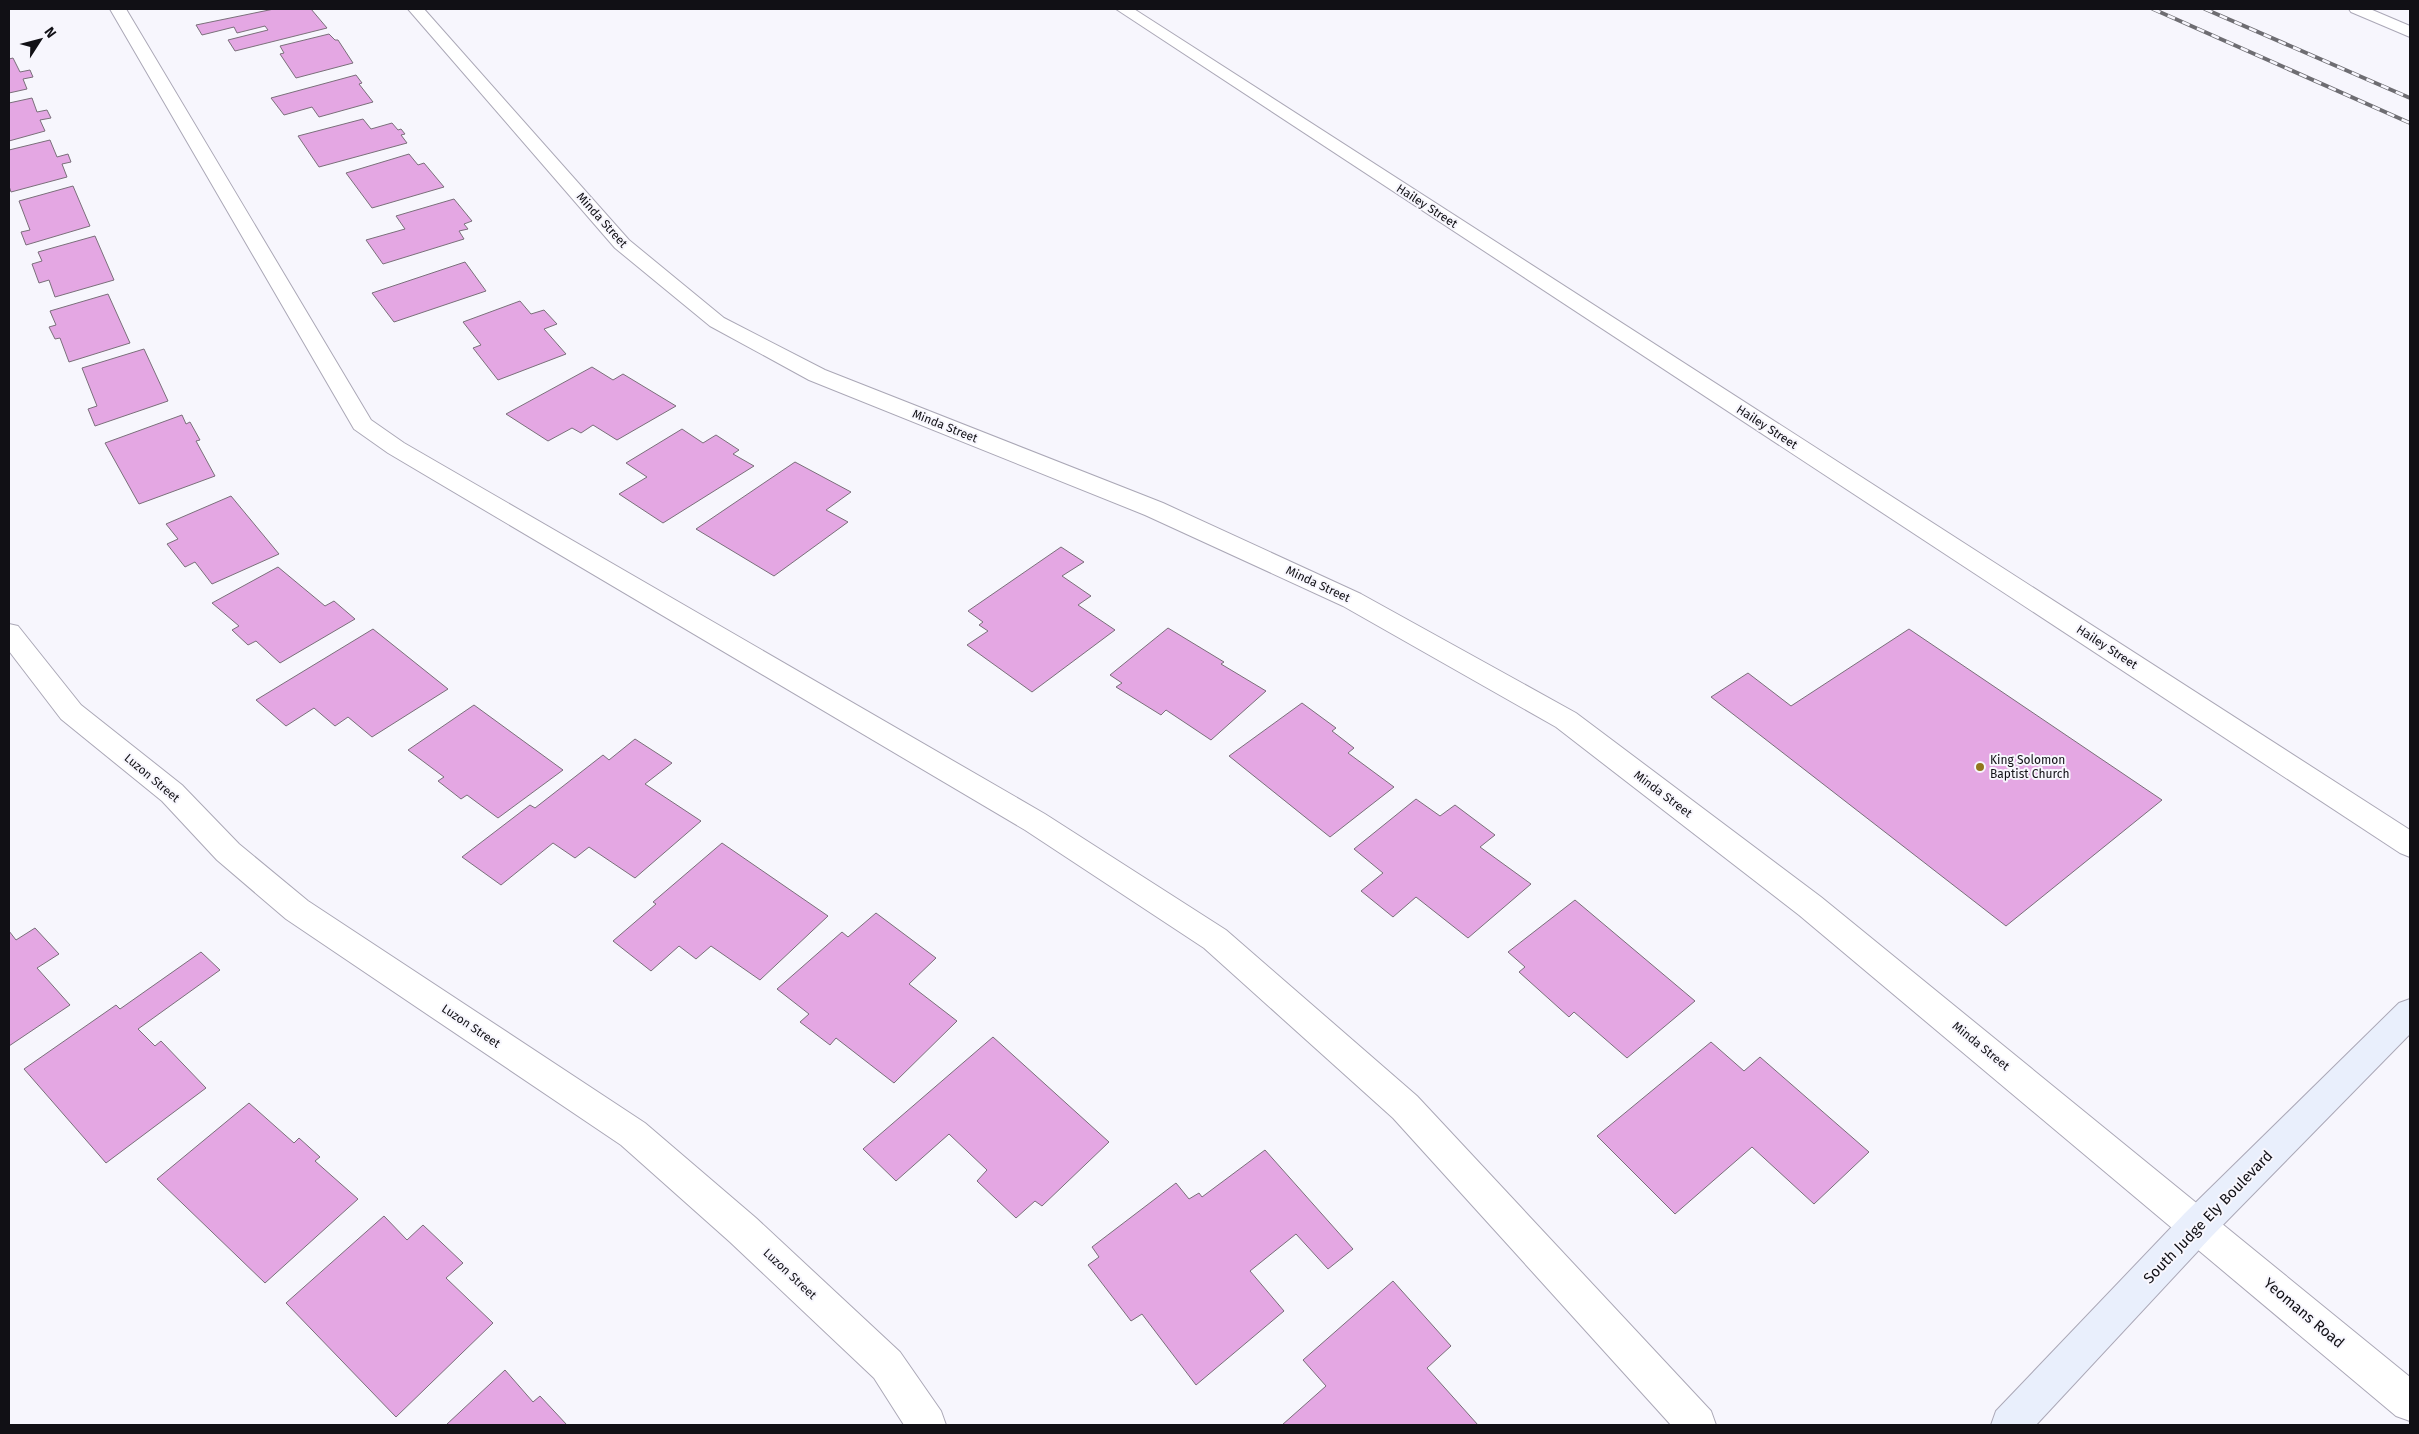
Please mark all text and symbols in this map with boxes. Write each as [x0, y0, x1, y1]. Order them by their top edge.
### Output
north arrow [15, 15, 65, 65]
text: N [41, 24, 60, 41]
street label: Hailey Street [1394, 181, 1461, 231]
street label: Minda Street [574, 190, 631, 251]
street label: Hailey Street [1734, 402, 1801, 452]
street label: Minda Street [910, 407, 980, 446]
street label: Minda Street [1284, 563, 1353, 605]
street label: Hailey Street [2074, 622, 2141, 672]
street label: Luzon Street [122, 751, 183, 806]
place label: King Solomon Baptist Church [1990, 753, 2069, 781]
marker: King Solomon Baptist Church [1974, 761, 1986, 773]
street label: Minda Street [1631, 768, 1695, 821]
street label: Luzon Street [439, 1001, 504, 1051]
street label: Minda Street [1950, 1019, 2013, 1074]
street label: South Judge Ely Boulevard [2140, 1147, 2276, 1287]
street label: Luzon Street [760, 1246, 820, 1303]
street label: Yeomans Road [2260, 1274, 2348, 1352]

